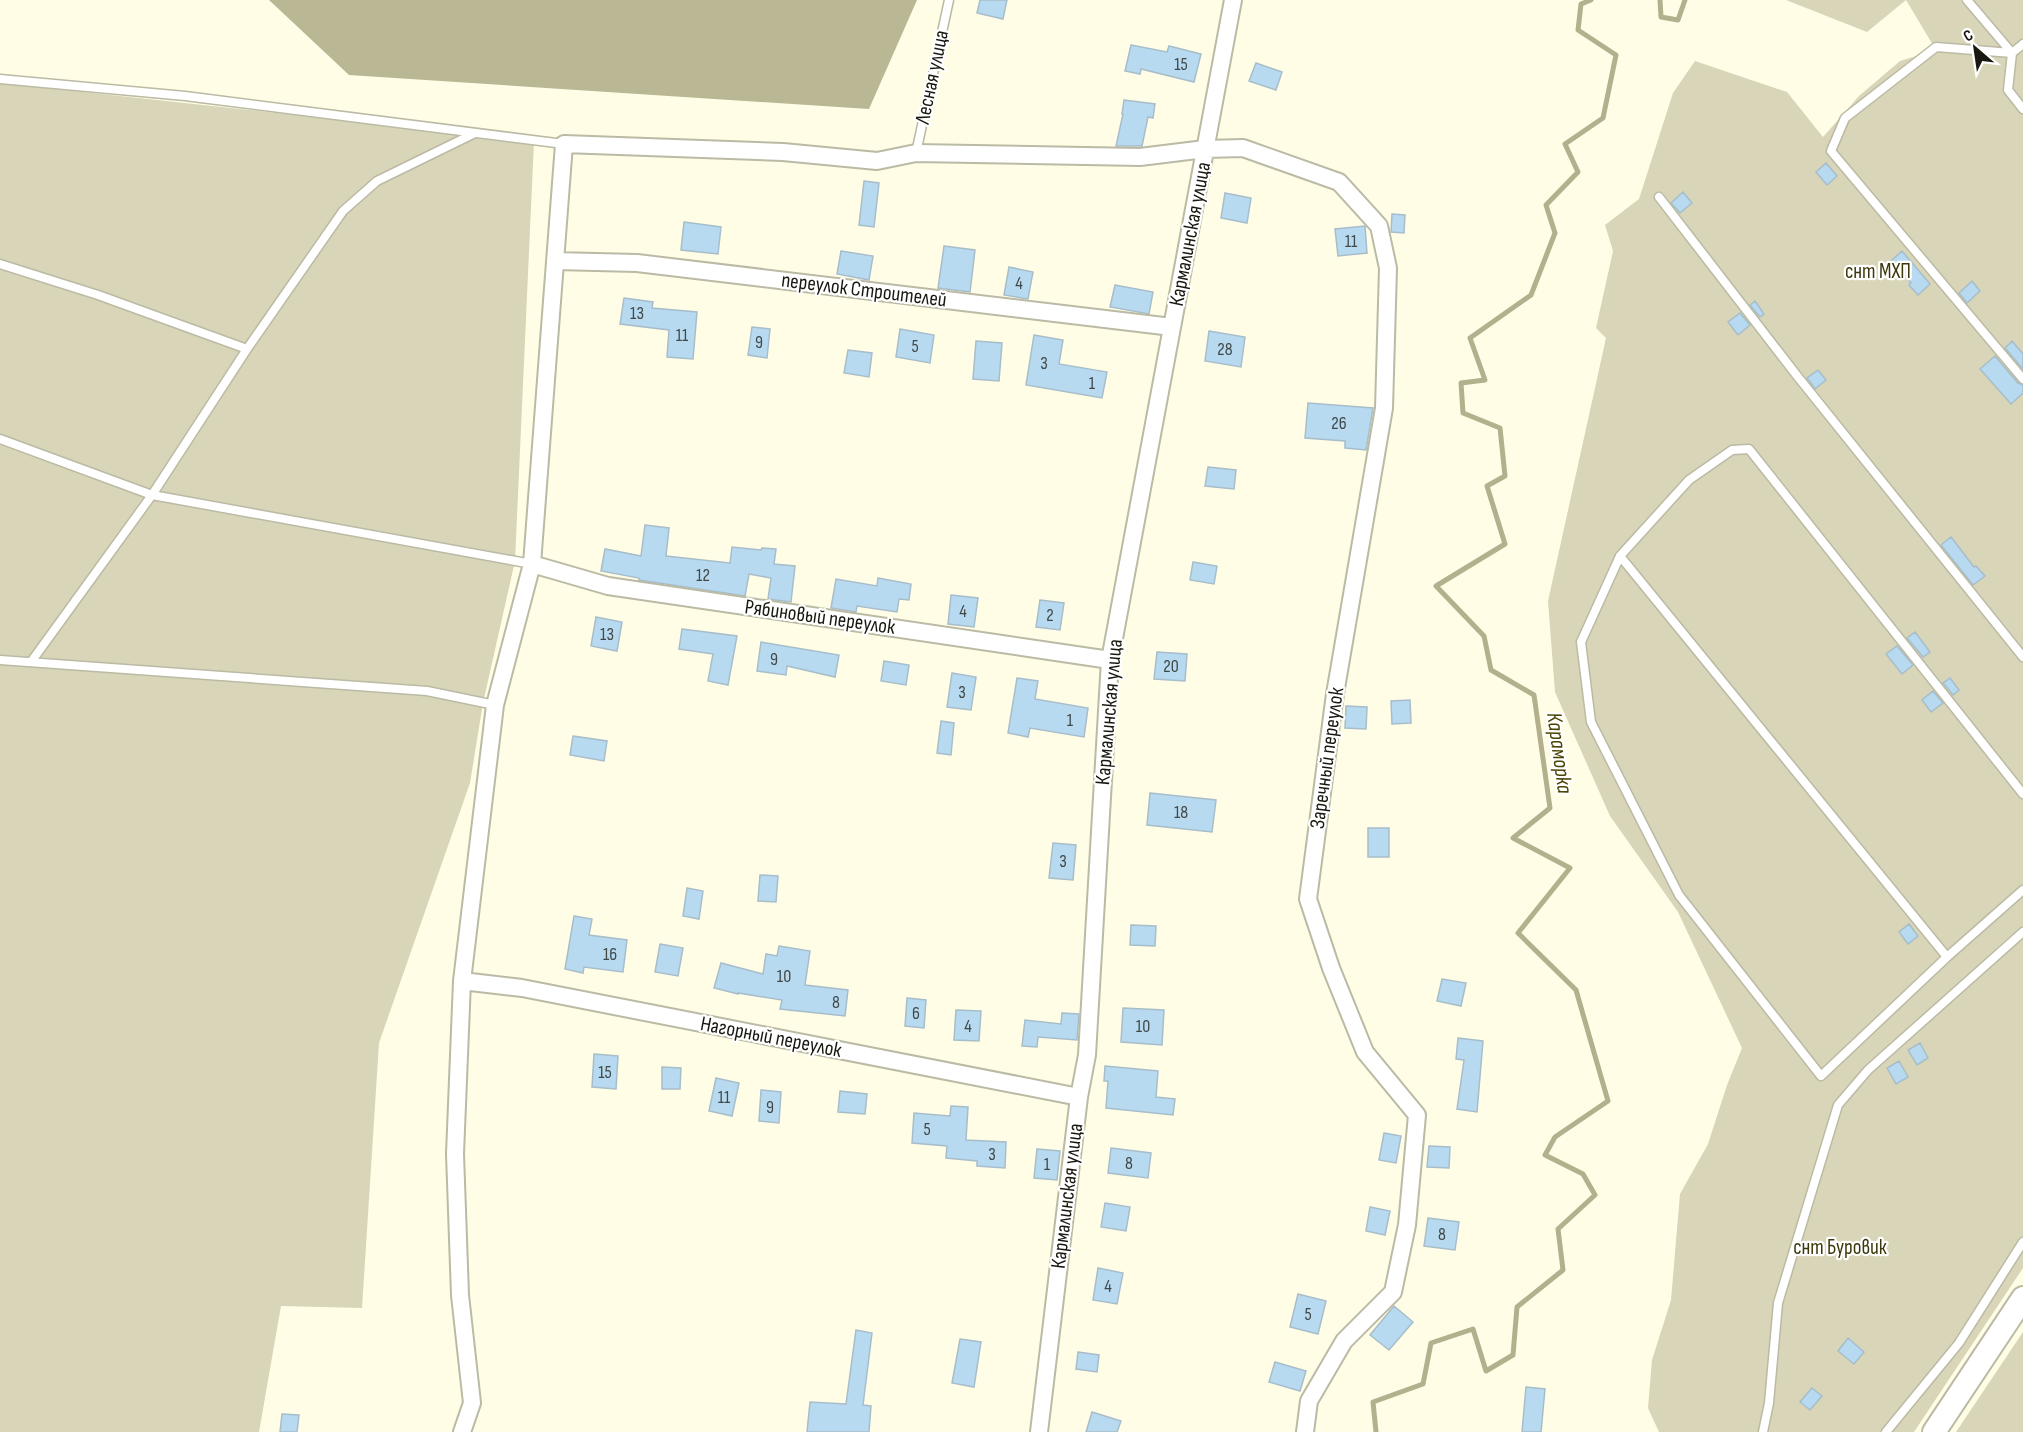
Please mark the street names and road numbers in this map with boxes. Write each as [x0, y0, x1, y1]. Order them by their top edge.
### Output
street label: Лесная улица [910, 28, 954, 127]
street label: Кармалинская улица [1164, 160, 1216, 308]
street label: переулок Строителей [780, 267, 948, 313]
street label: Рябиновый переулок [743, 594, 897, 640]
street label: Кармалинская улица [1090, 638, 1128, 786]
street label: Заречный переулок [1305, 686, 1349, 830]
street label: Нагорный переулок [698, 1011, 844, 1063]
street label: Кармалинская улица [1046, 1122, 1088, 1270]

